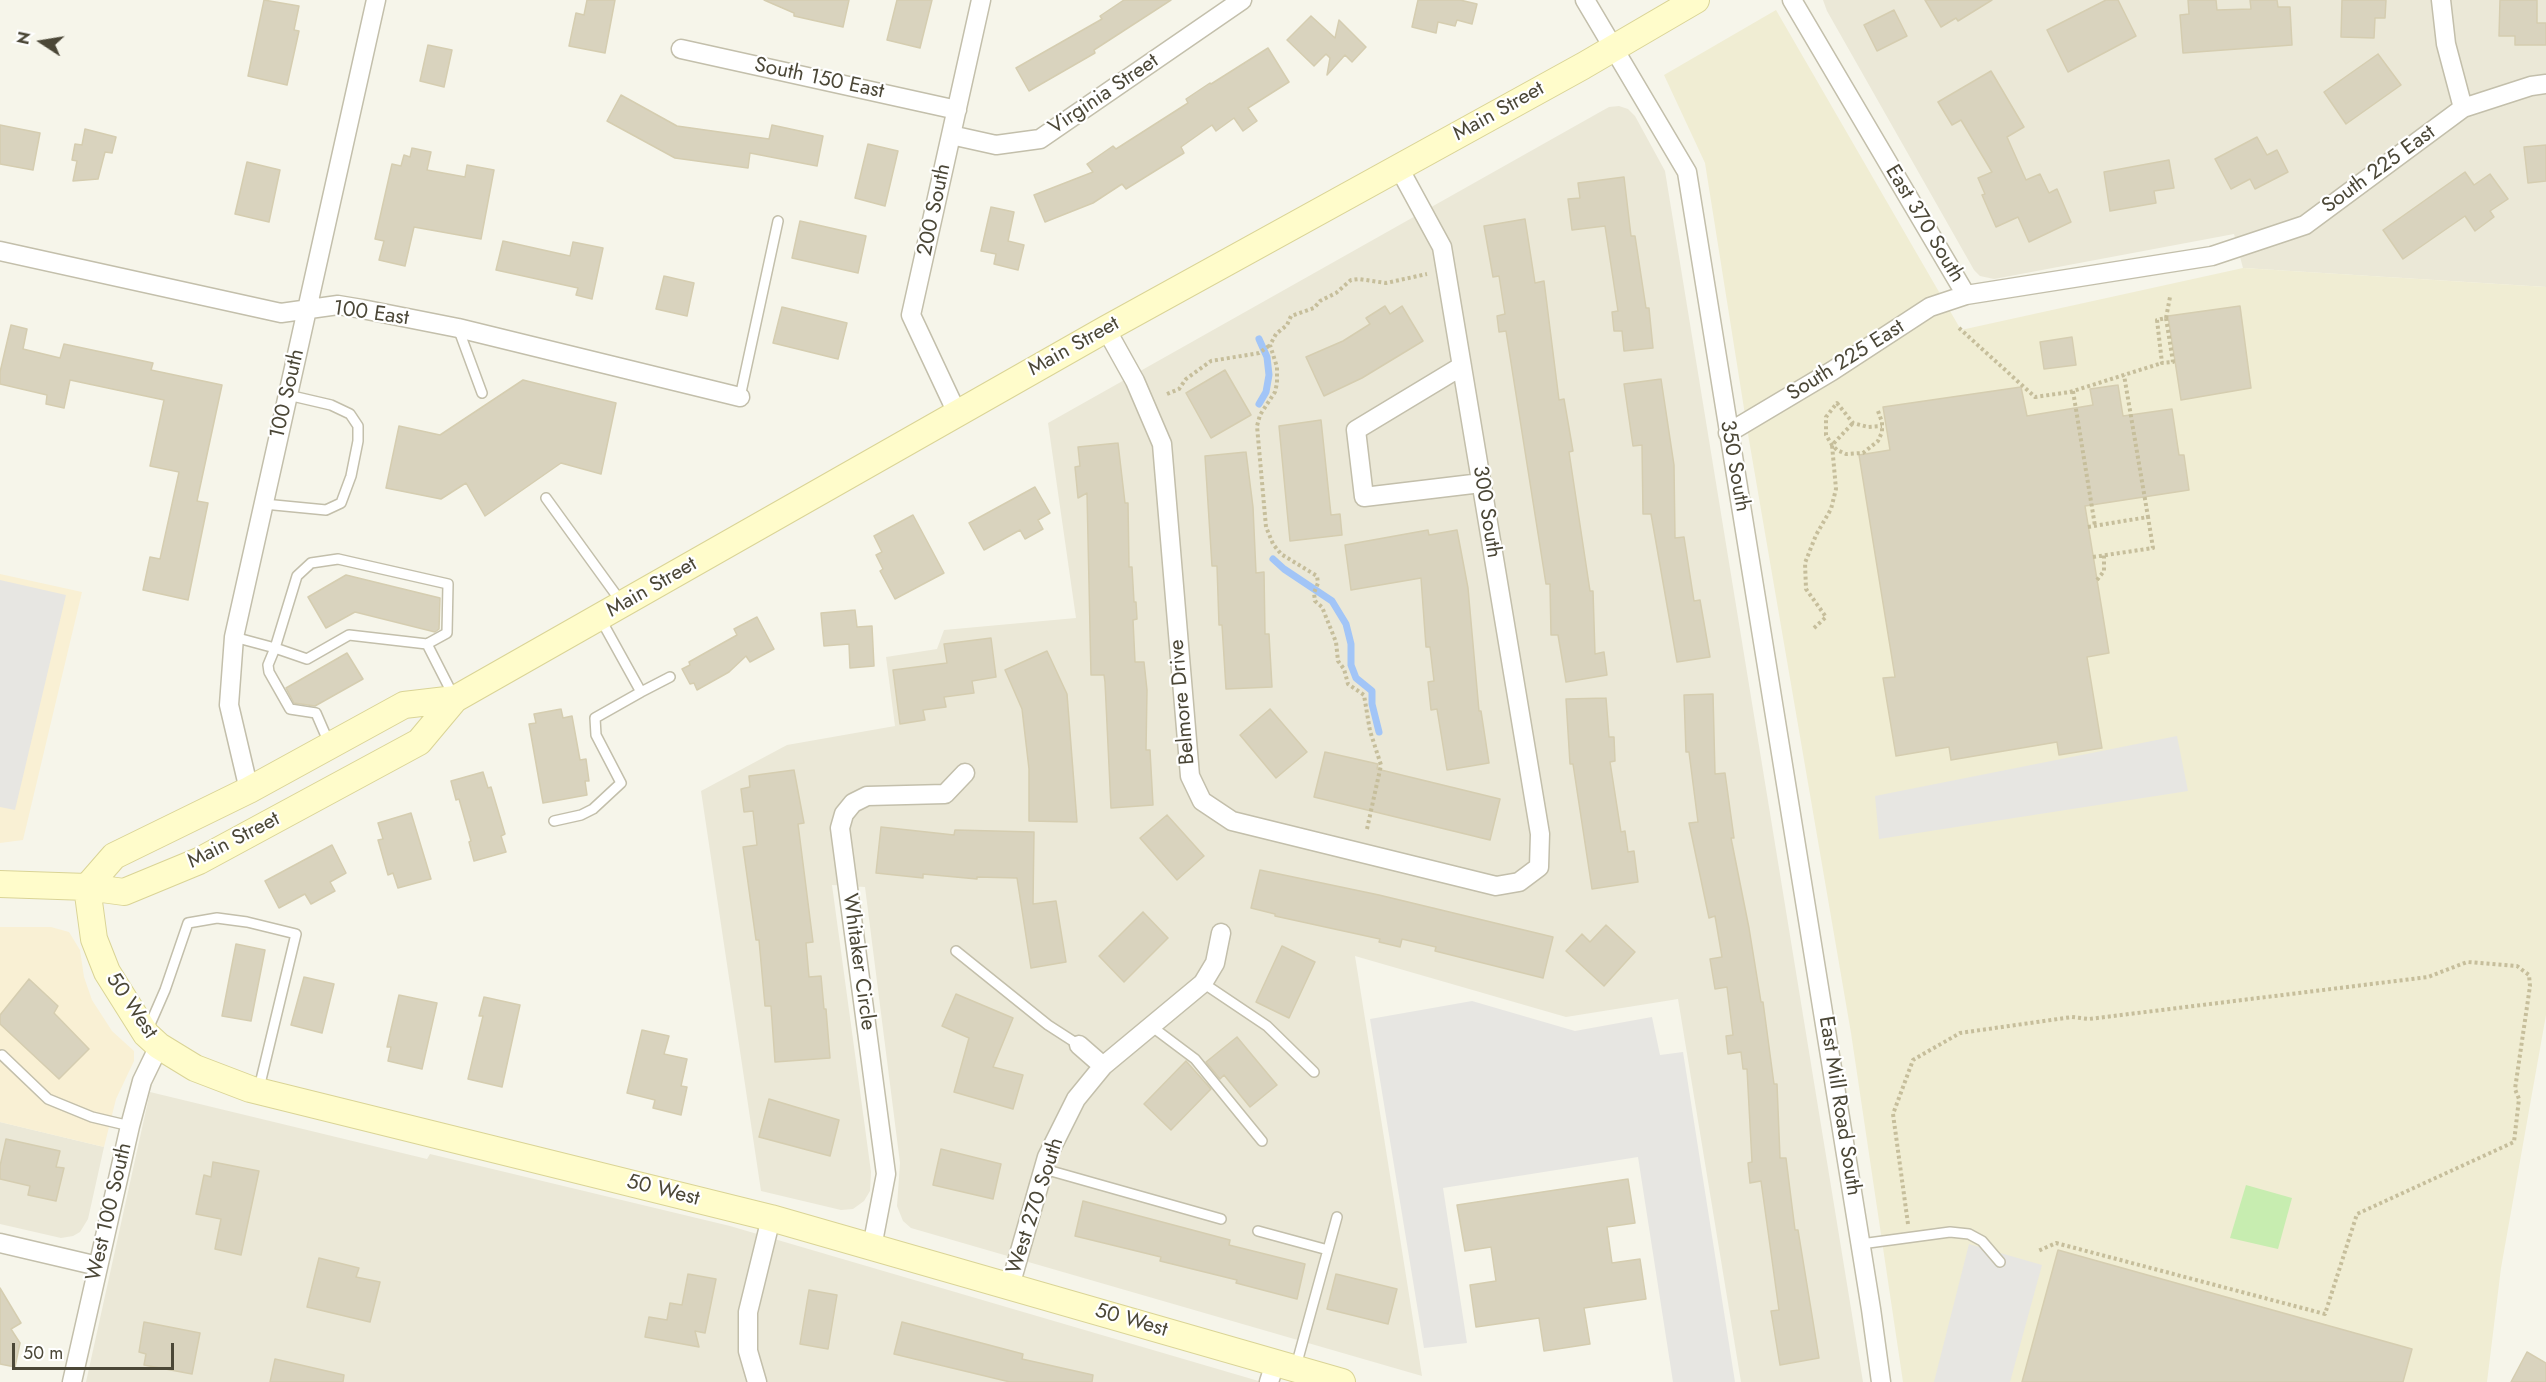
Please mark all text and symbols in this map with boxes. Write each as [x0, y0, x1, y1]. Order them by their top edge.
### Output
north arrow [12, 12, 72, 72]
text: N [11, 30, 36, 47]
street label: Virginia Street [1044, 49, 1164, 141]
street label: South 150 East [752, 53, 886, 105]
street label: Main Street [1449, 77, 1549, 147]
street label: South 225 East [2318, 121, 2440, 219]
street label: East 370 South [1879, 161, 1969, 287]
street label: 200 South [913, 162, 957, 258]
street label: 100 East [332, 296, 410, 332]
street label: Main Street [1024, 312, 1124, 382]
street label: South 225 East [1783, 315, 1909, 407]
street label: 100 South [265, 347, 311, 441]
street label: 350 South [1714, 418, 1754, 514]
street label: 300 South [1466, 464, 1506, 560]
street label: Main Street [602, 552, 702, 624]
street label: Belmore Drive [1165, 638, 1201, 766]
street label: Main Street [184, 807, 284, 875]
street label: Whitaker Circle [836, 892, 880, 1032]
street label: 50 West [100, 968, 162, 1044]
street label: East Mill Road South [1812, 1014, 1866, 1198]
street label: West 270 South [1002, 1135, 1070, 1277]
street label: West 100 South [82, 1141, 138, 1283]
street label: 50 West [624, 1170, 702, 1212]
street label: 50 West [1092, 1299, 1170, 1343]
scale bar [15, 1331, 177, 1369]
text: 50 m [23, 1340, 63, 1366]

